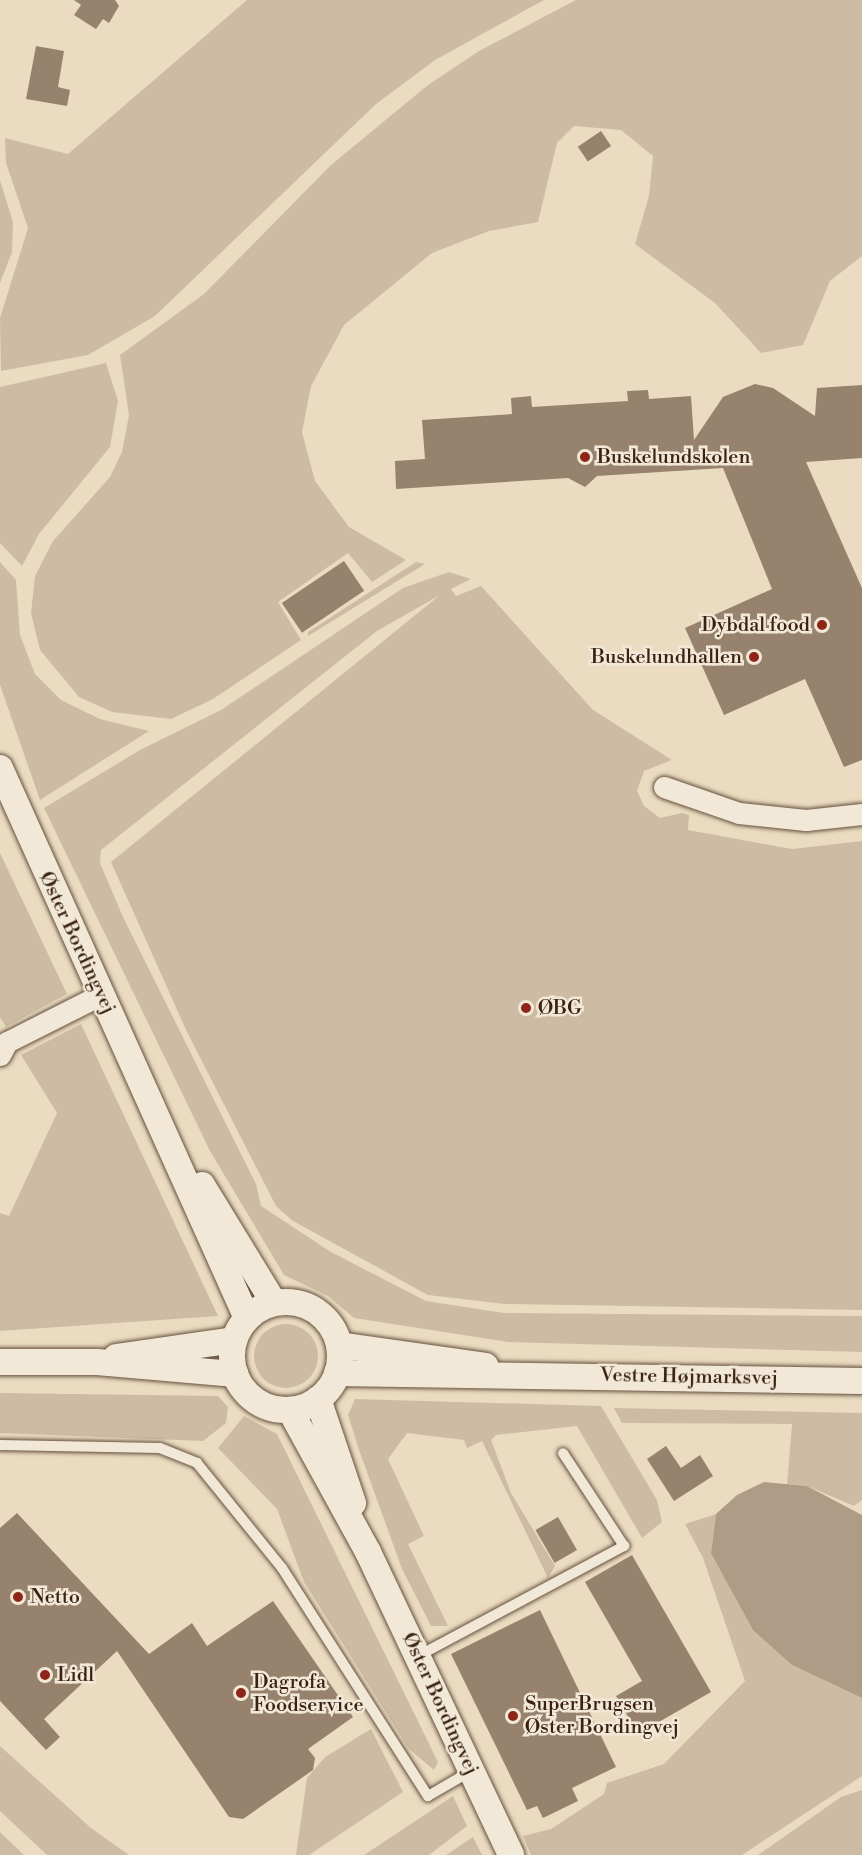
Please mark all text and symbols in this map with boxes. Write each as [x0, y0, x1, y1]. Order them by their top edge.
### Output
place label: Buskelundskolen [597, 445, 750, 469]
marker: Buskelundskolen [578, 450, 592, 464]
place label: Dybdal food [701, 613, 810, 637]
marker: Dybdal food [815, 618, 829, 632]
place label: Buskelundhallen [591, 645, 742, 669]
marker: Buskelundhallen [747, 650, 761, 664]
street label: Øster Bordingvej [34, 868, 120, 1018]
place label: ØBG [538, 996, 582, 1020]
marker: ØBG [519, 1001, 533, 1015]
street label: Vestre Højmarksvej [600, 1363, 778, 1391]
place label: Netto [30, 1585, 80, 1609]
marker: Netto [11, 1590, 25, 1604]
street label: Øster Bordingvej [397, 1629, 483, 1779]
place label: Lidl [57, 1663, 94, 1687]
marker: Lidl [38, 1668, 52, 1682]
place label: Dagrofa Foodservice [253, 1670, 364, 1717]
marker: Dagrofa Foodservice [234, 1686, 248, 1700]
place label: SuperBrugsen Øster Bordingvej [525, 1692, 679, 1739]
marker: SuperBrugsen Øster Bordingvej [506, 1709, 520, 1723]

